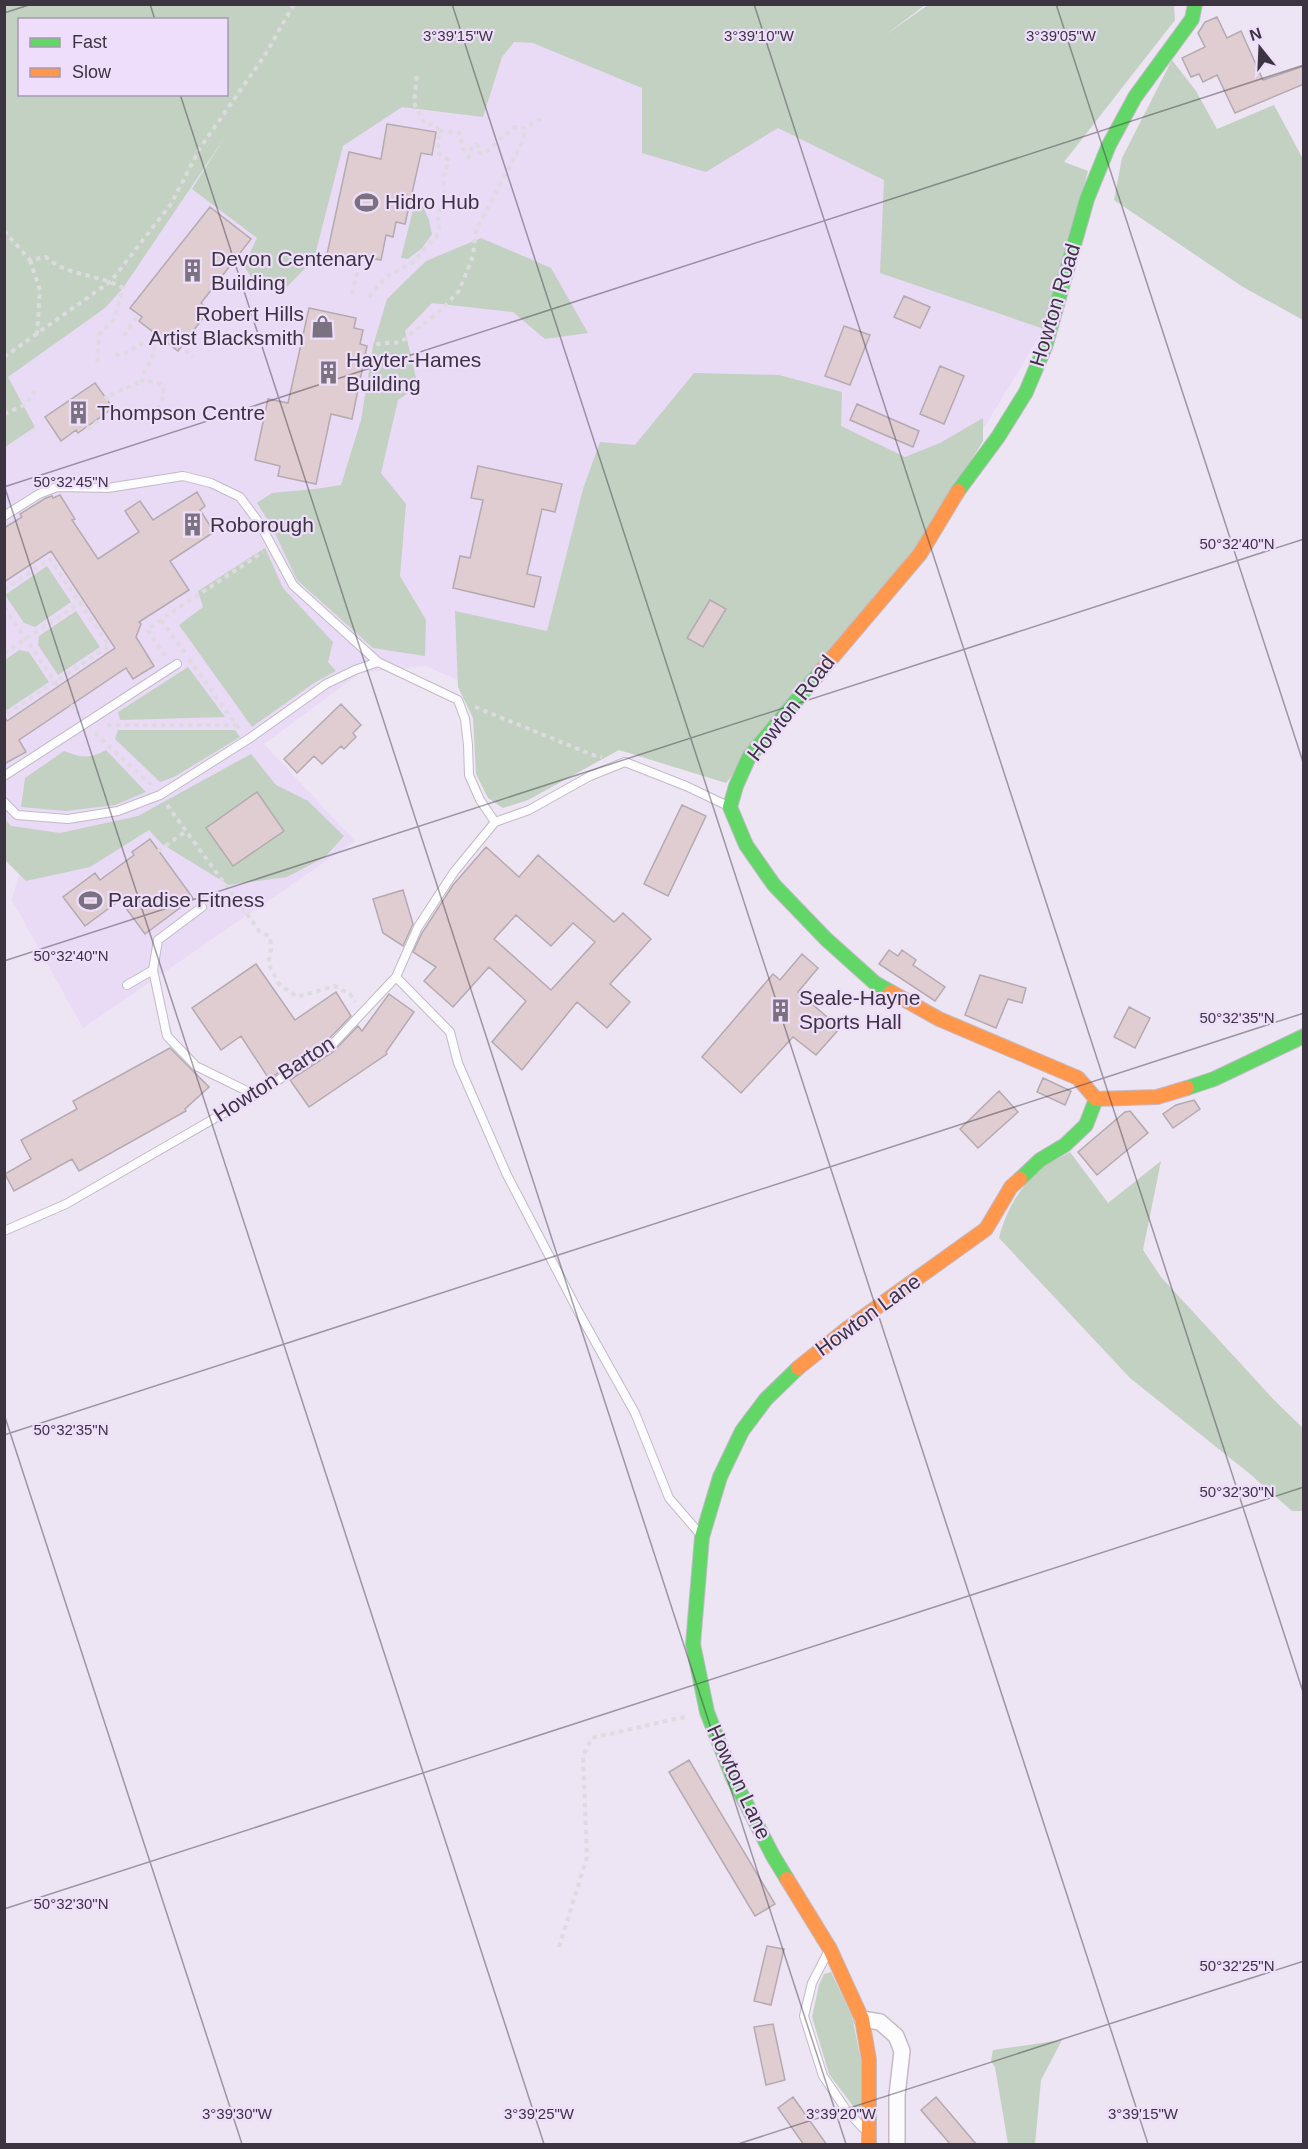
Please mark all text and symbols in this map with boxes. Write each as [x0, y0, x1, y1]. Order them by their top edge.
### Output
legend [18, 18, 228, 96]
north arrow [1230, 18, 1290, 78]
text: N [1247, 24, 1264, 44]
text: 3°39'15"W [423, 27, 494, 44]
text: 3°39'10"W [724, 27, 795, 44]
text: 3°39'05"W [1026, 27, 1097, 44]
text: Fast [72, 32, 107, 52]
text: Slow [72, 62, 112, 82]
sports icon: Hidro Hub [354, 189, 380, 215]
place label: Hidro Hub [385, 190, 480, 213]
street label: Howton Road [1025, 241, 1084, 369]
place label: Devon Centenary Building [211, 247, 375, 294]
building icon: Devon Centenary Building [180, 258, 206, 284]
place label: Robert Hills Artist Blacksmith [149, 302, 304, 349]
shop icon: Robert Hills Artist Blacksmith [309, 313, 335, 339]
place label: Hayter-Hames Building [346, 348, 481, 395]
building icon: Hayter-Hames Building [315, 359, 341, 385]
building icon: Thompson Centre [66, 400, 92, 426]
place label: Thompson Centre [97, 401, 265, 424]
text: 50°32'45"N [33, 473, 109, 490]
building icon: Roborough [179, 512, 205, 538]
place label: Roborough [210, 513, 314, 536]
text: 50°32'40"N [1199, 535, 1275, 552]
street label: Howton Road [742, 650, 839, 765]
sports icon: Paradise Fitness [77, 887, 103, 913]
place label: Paradise Fitness [108, 888, 264, 911]
text: 50°32'40"N [33, 947, 109, 964]
place label: Seale-Hayne Sports Hall [799, 986, 920, 1033]
building icon: Seale-Hayne Sports Hall [768, 997, 794, 1023]
text: 50°32'35"N [1199, 1009, 1275, 1026]
street label: Howton Barton [209, 1031, 338, 1126]
street label: Howton Lane [811, 1269, 925, 1360]
text: 50°32'35"N [33, 1421, 109, 1438]
text: 50°32'30"N [1199, 1483, 1275, 1500]
street label: Howton Lane [703, 1721, 776, 1843]
text: 50°32'30"N [33, 1895, 109, 1912]
text: 50°32'25"N [1199, 1957, 1275, 1974]
text: 3°39'30"W [202, 2105, 273, 2122]
text: 3°39'25"W [504, 2105, 575, 2122]
text: 3°39'20"W [806, 2105, 877, 2122]
text: 3°39'15"W [1108, 2105, 1179, 2122]

